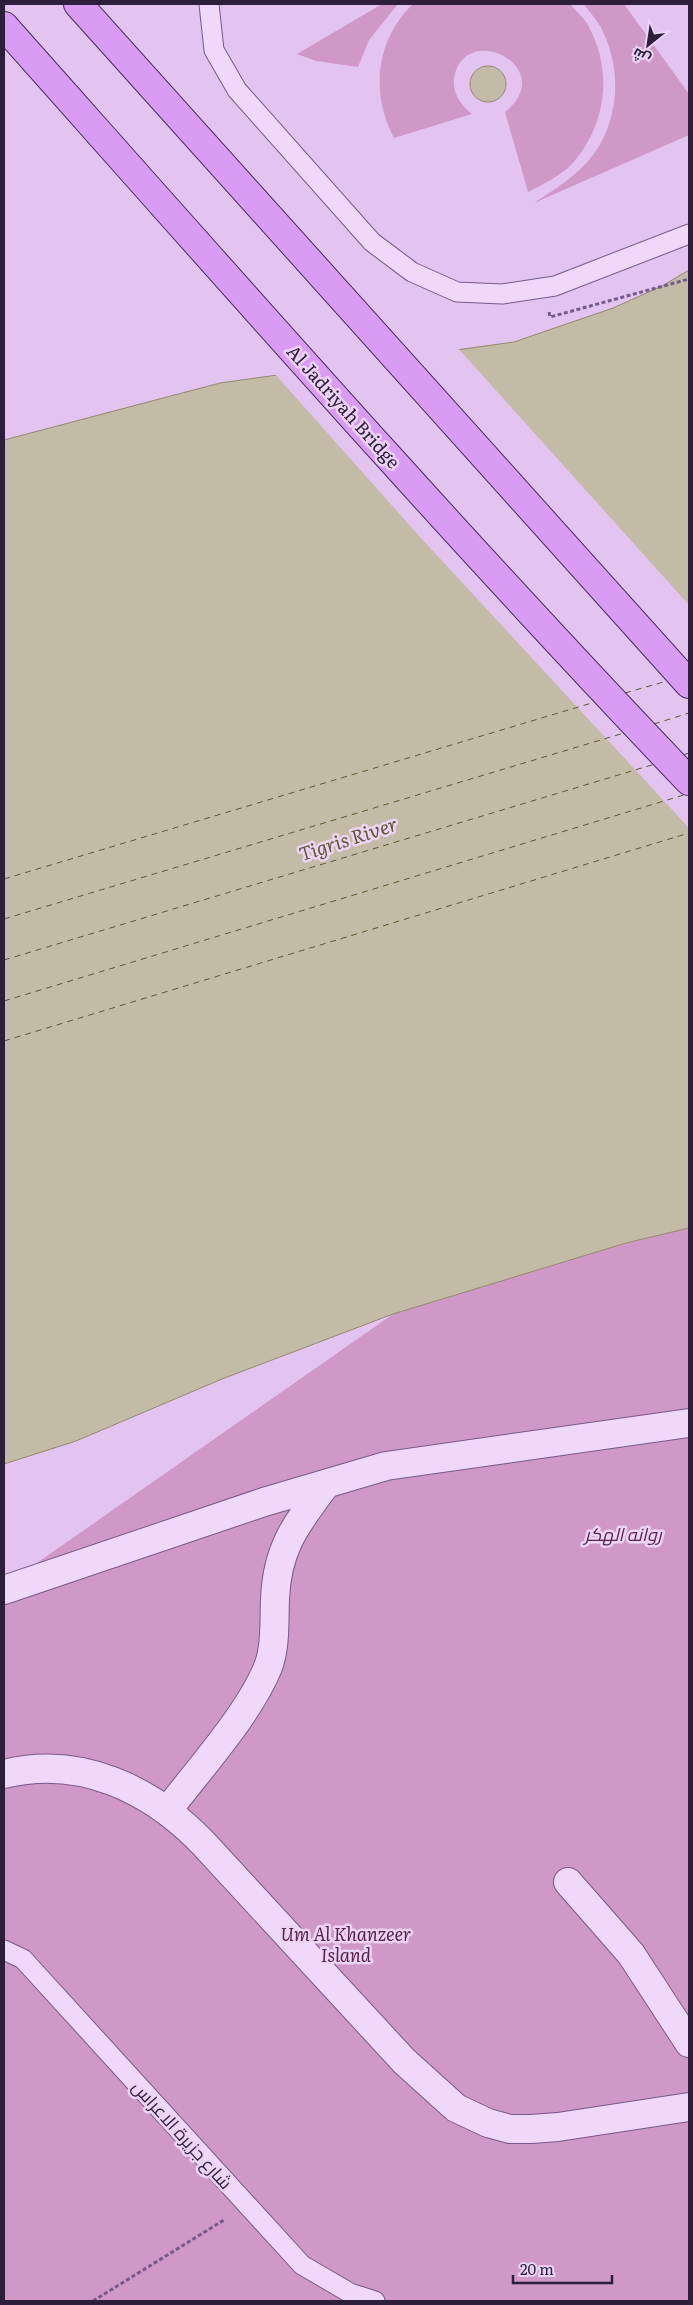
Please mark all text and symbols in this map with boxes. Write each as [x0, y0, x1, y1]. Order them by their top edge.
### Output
north arrow [623, 20, 673, 70]
text: ش [628, 44, 654, 70]
street label: Al Jadriyah Bridge [281, 338, 407, 474]
water label: Tigris River [295, 809, 401, 867]
park label: روانه الهكر [583, 1520, 663, 1547]
park label: Um Al Khanzeer Island [281, 1920, 411, 1968]
street label: شارع جزيرة الاعراس [127, 2073, 239, 2195]
scale bar [513, 2252, 612, 2284]
text: 20 m [520, 2257, 554, 2280]

